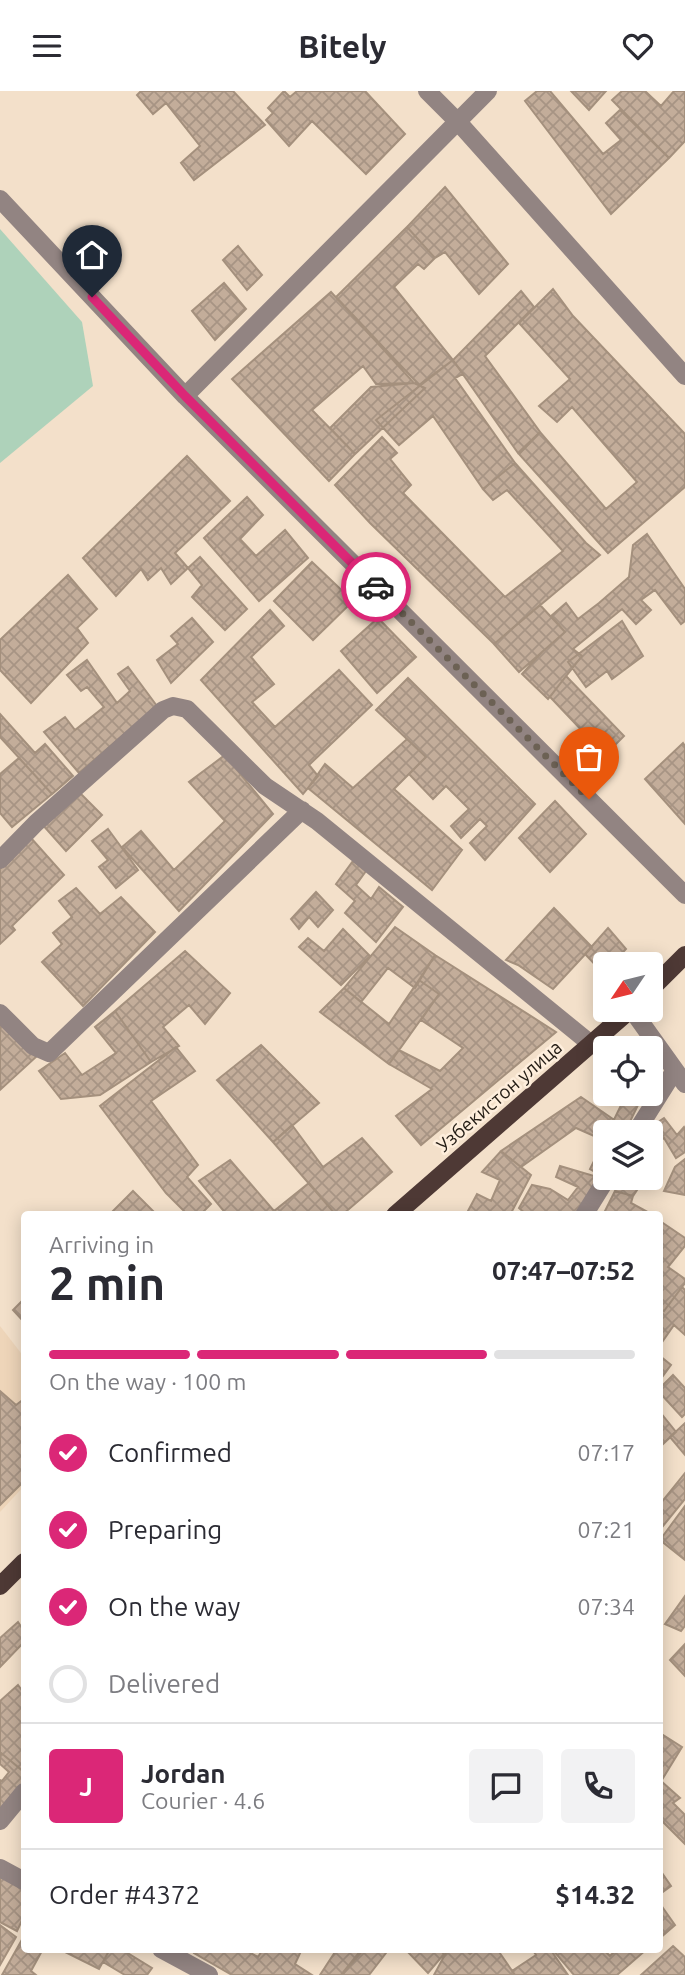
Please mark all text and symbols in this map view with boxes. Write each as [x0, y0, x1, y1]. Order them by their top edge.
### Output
icon: menu [28, 27, 66, 65]
icon: heart [619, 27, 657, 65]
text: Bitely [298, 28, 387, 64]
pin [62, 225, 122, 297]
icon: home [73, 236, 111, 274]
courier [341, 552, 411, 622]
icon: car [357, 568, 395, 606]
pin [559, 727, 619, 799]
icon: bag [570, 738, 608, 776]
north arrow [593, 952, 663, 1022]
map controls [593, 952, 663, 1190]
street label: Узбекистон улица [432, 1036, 566, 1156]
button: locate [593, 1036, 663, 1106]
button: layers [593, 1120, 663, 1190]
text: Arriving in [49, 1232, 154, 1257]
text: 07:47–07:52 [492, 1256, 635, 1285]
text: 2 min [49, 1257, 165, 1309]
text: On the way · 100 m [49, 1369, 246, 1394]
icon: check [49, 1434, 87, 1472]
text: Confirmed [108, 1438, 232, 1467]
text: 07:17 [577, 1440, 635, 1465]
icon: check [49, 1511, 87, 1549]
text: Preparing [108, 1515, 222, 1544]
text: 07:21 [577, 1517, 635, 1542]
icon: check [49, 1588, 87, 1626]
text: On the way [108, 1592, 240, 1621]
text: 07:34 [577, 1594, 635, 1619]
text: Delivered [108, 1669, 220, 1698]
button: chat [469, 1749, 543, 1823]
button: phone [561, 1749, 635, 1823]
text: Jordan [141, 1759, 226, 1788]
text: J [79, 1772, 93, 1801]
text: Courier · 4.6 [141, 1788, 265, 1813]
text: Order #4372 [49, 1880, 200, 1909]
text: $14.32 [555, 1880, 635, 1909]

